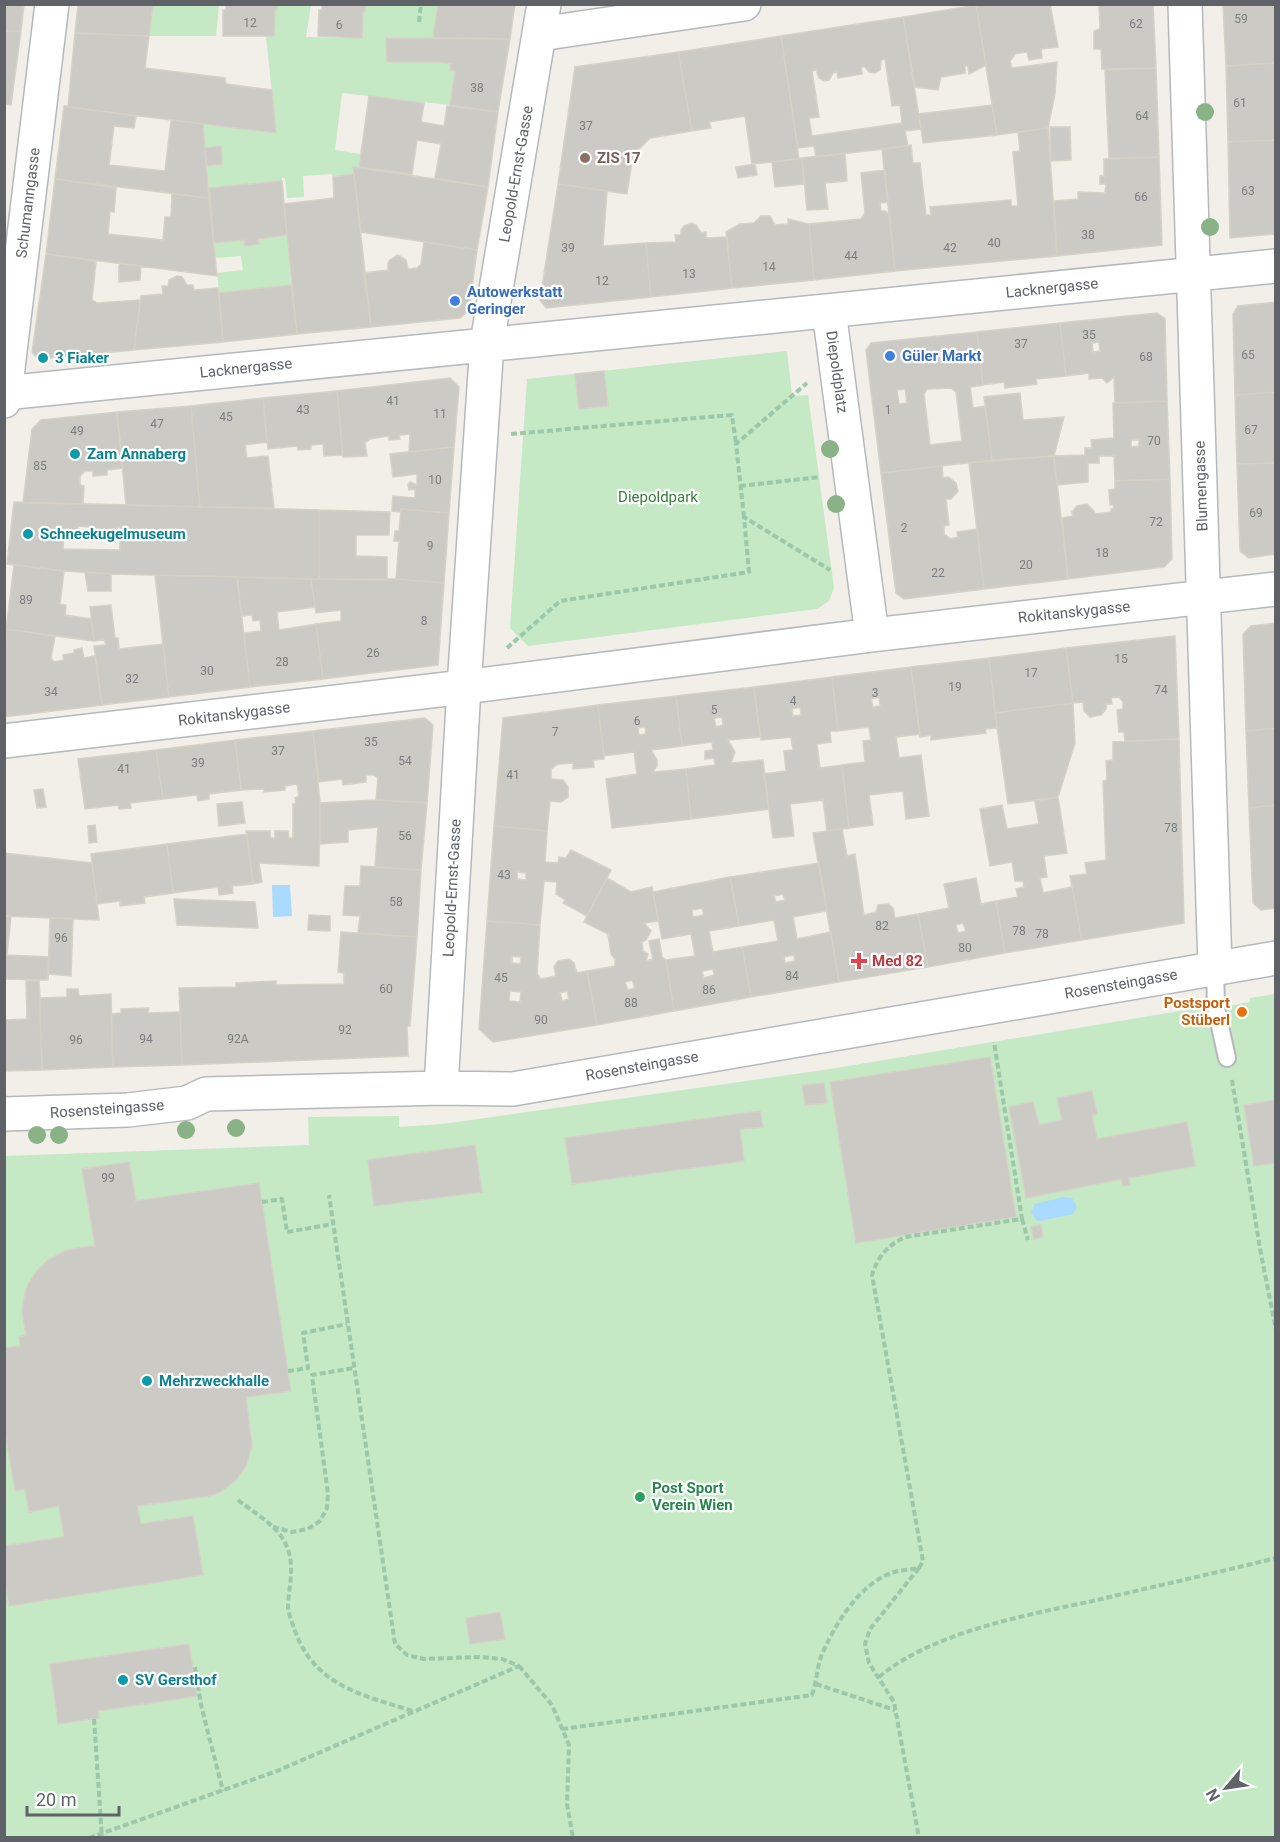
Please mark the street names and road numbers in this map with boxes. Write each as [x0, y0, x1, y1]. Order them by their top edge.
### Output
street label: Leopold-Ernst-Gasse [495, 104, 537, 244]
street label: Schumanngasse [12, 147, 44, 259]
street label: Lacknergasse [1005, 274, 1099, 302]
street label: Diepoldplatz [822, 330, 852, 414]
street label: Lacknergasse [199, 354, 293, 382]
street label: Blumengasse [1190, 440, 1212, 532]
street label: Rokitanskygasse [1017, 597, 1131, 627]
street label: Rokitanskygasse [177, 698, 291, 730]
street label: Leopold-Ernst-Gasse [439, 818, 465, 958]
street label: Rosensteingasse [1063, 965, 1179, 1003]
street label: Rosensteingasse [584, 1047, 700, 1085]
street label: Rosensteingasse [49, 1096, 165, 1122]

